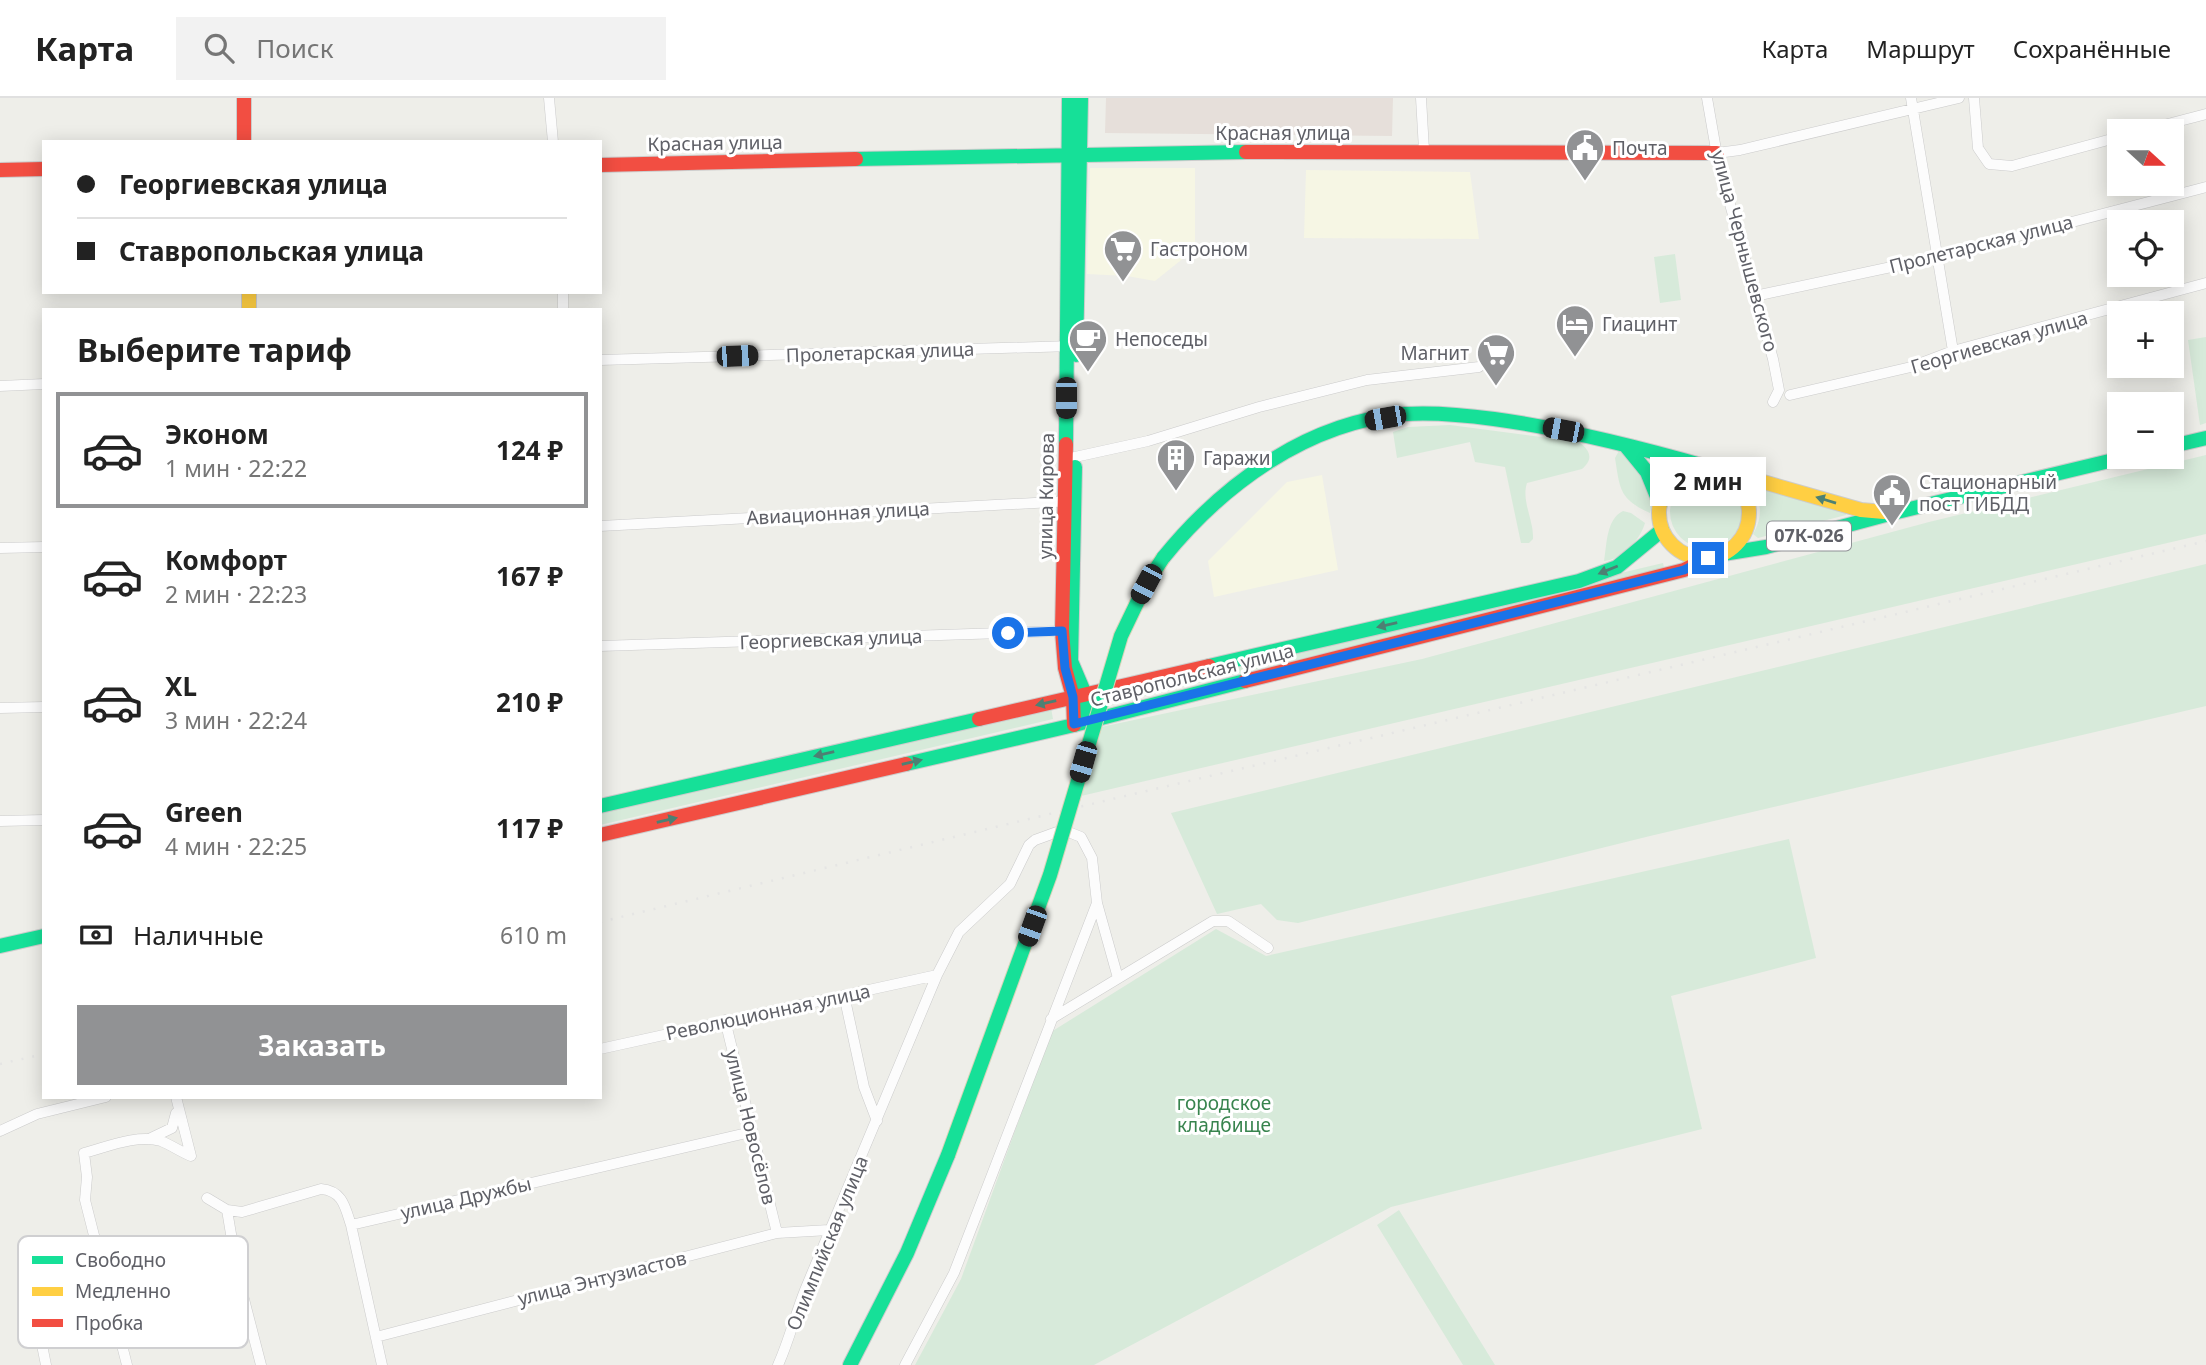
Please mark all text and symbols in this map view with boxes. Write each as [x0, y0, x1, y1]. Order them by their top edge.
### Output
search box [176, 17, 666, 80]
text: Карта [35, 26, 134, 71]
icon: search [200, 29, 238, 67]
text: Поиск [256, 30, 333, 66]
text: Карта [1761, 32, 1828, 65]
text: Маршрут [1866, 32, 1975, 65]
text: Сохранённые [2013, 32, 2171, 65]
north arrow [2107, 119, 2184, 196]
map controls [2107, 119, 2184, 469]
street label: Красная улица [1215, 120, 1351, 146]
public building icon: Почта [1564, 127, 1606, 182]
street label: Красная улица [647, 129, 783, 157]
place label: Почта [1612, 135, 1668, 161]
street label: улица Чернышевского [1706, 147, 1784, 355]
text: Георгиевская улица [119, 166, 388, 202]
street label: Пролетарская улица [1886, 209, 2076, 279]
button: locate [2107, 210, 2184, 287]
supermarket icon: Гастроном [1102, 228, 1144, 283]
text: Ставропольская улица [119, 233, 424, 269]
place label: Гастроном [1150, 236, 1248, 262]
button: + [2107, 301, 2184, 378]
hotel icon: Гиацинт [1554, 303, 1596, 358]
street label: Георгиевская улица [1907, 304, 2091, 380]
place label: Гиацинт [1602, 311, 1678, 337]
cafe icon: Непоседы [1067, 318, 1109, 373]
place label: Непоседы [1115, 326, 1208, 352]
text: Выберите тариф [77, 328, 352, 371]
supermarket icon: Магнит [1475, 332, 1517, 387]
street label: Пролетарская улица [785, 336, 975, 368]
place label: Магнит [1401, 340, 1469, 366]
car [716, 345, 759, 367]
car [1056, 377, 1077, 419]
button: − [2107, 392, 2184, 469]
car [1363, 404, 1408, 432]
text: Эконом [165, 416, 269, 452]
car [1541, 416, 1586, 444]
icon: car [81, 419, 144, 482]
text: 124 ₽ [496, 432, 563, 468]
street label: улица Кирова [1032, 432, 1060, 560]
building icon: Гаражи [1155, 437, 1197, 492]
place label: Гаражи [1203, 445, 1270, 471]
text: 1 мин · 22:22 [165, 452, 307, 484]
callout: 2 мин [1650, 456, 1766, 505]
text: 2 мин [1674, 465, 1742, 497]
place label: Стационарный пост ГИБДД [1919, 469, 2057, 517]
public building icon: Стационарный пост ГИБДД [1871, 472, 1913, 527]
one-way arrow [1816, 494, 1837, 505]
street label: Авиационная улица [746, 495, 930, 531]
road number: 07К-026 [1767, 522, 1851, 550]
text: Комфорт [165, 542, 287, 578]
route end [1692, 542, 1724, 574]
icon: car [81, 545, 144, 608]
text: 167 ₽ [496, 558, 563, 594]
car [1127, 561, 1166, 607]
one-way arrow [1597, 564, 1618, 575]
text: 2 мин · 22:23 [165, 578, 307, 610]
route start [992, 617, 1024, 649]
one-way arrow [1376, 620, 1398, 631]
street label: Георгиевская улица [739, 623, 923, 655]
street label: Ставропольская улица [1088, 637, 1296, 713]
text: XL [165, 668, 197, 704]
icon: car [81, 671, 144, 734]
text: 210 ₽ [496, 684, 563, 720]
one-way arrow [1035, 698, 1057, 709]
text: 3 мин · 22:24 [165, 704, 307, 736]
car [1068, 739, 1099, 785]
one-way arrow [813, 749, 835, 760]
one-way arrow [901, 757, 923, 768]
text: Green [165, 794, 243, 830]
icon: car [81, 797, 144, 860]
text: 117 ₽ [496, 810, 563, 846]
one-way arrow [656, 814, 678, 825]
text: 4 мин · 22:25 [165, 830, 307, 862]
car [1015, 903, 1050, 949]
icon: cash [77, 916, 115, 954]
text: Наличные [133, 917, 264, 953]
text: 610 m [500, 919, 567, 951]
street label: Революционная улица [663, 978, 873, 1046]
button: Заказать [77, 1005, 567, 1085]
street label: улица Новосёлов [719, 1047, 783, 1207]
park label: городское кладбище [1177, 1090, 1271, 1138]
street label: Олимпийская улица [780, 1152, 874, 1334]
street label: улица Дружбы [398, 1170, 534, 1226]
legend [18, 1236, 248, 1348]
street label: улица Энтузиастов [515, 1244, 689, 1312]
text: Свободно [75, 1247, 166, 1273]
text: Медленно [75, 1278, 171, 1304]
text: Пробка [75, 1310, 143, 1336]

